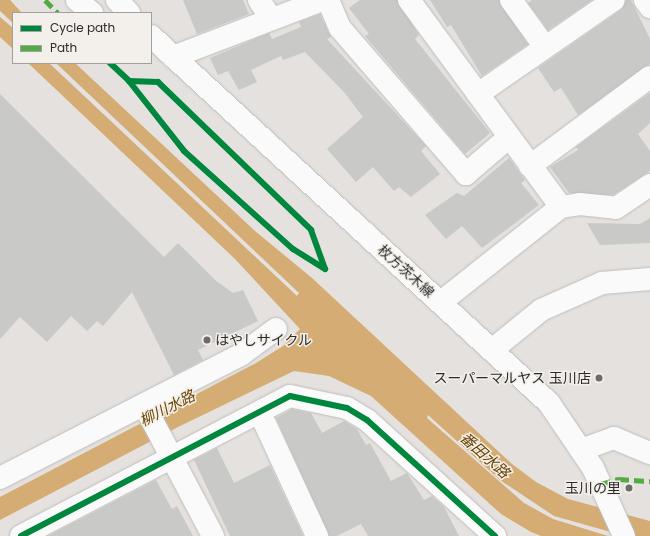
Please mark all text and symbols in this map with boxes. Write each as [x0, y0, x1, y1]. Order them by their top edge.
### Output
legend [12, 12, 152, 64]
text: Cycle path [50, 19, 115, 36]
text: Path [50, 39, 77, 56]
street label: 枚方茨木線 [374, 241, 438, 301]
place label: はやしサイクル [215, 332, 313, 348]
marker: はやしサイクル [202, 335, 212, 345]
place label: スーパーマルヤス 玉川店 [433, 370, 591, 386]
marker: スーパーマルヤス 玉川店 [594, 373, 604, 383]
water label: 柳川水路 [136, 386, 198, 430]
water label: 番田水路 [457, 428, 513, 482]
place label: 玉川の里 [565, 480, 621, 496]
marker: 玉川の里 [624, 483, 634, 493]

